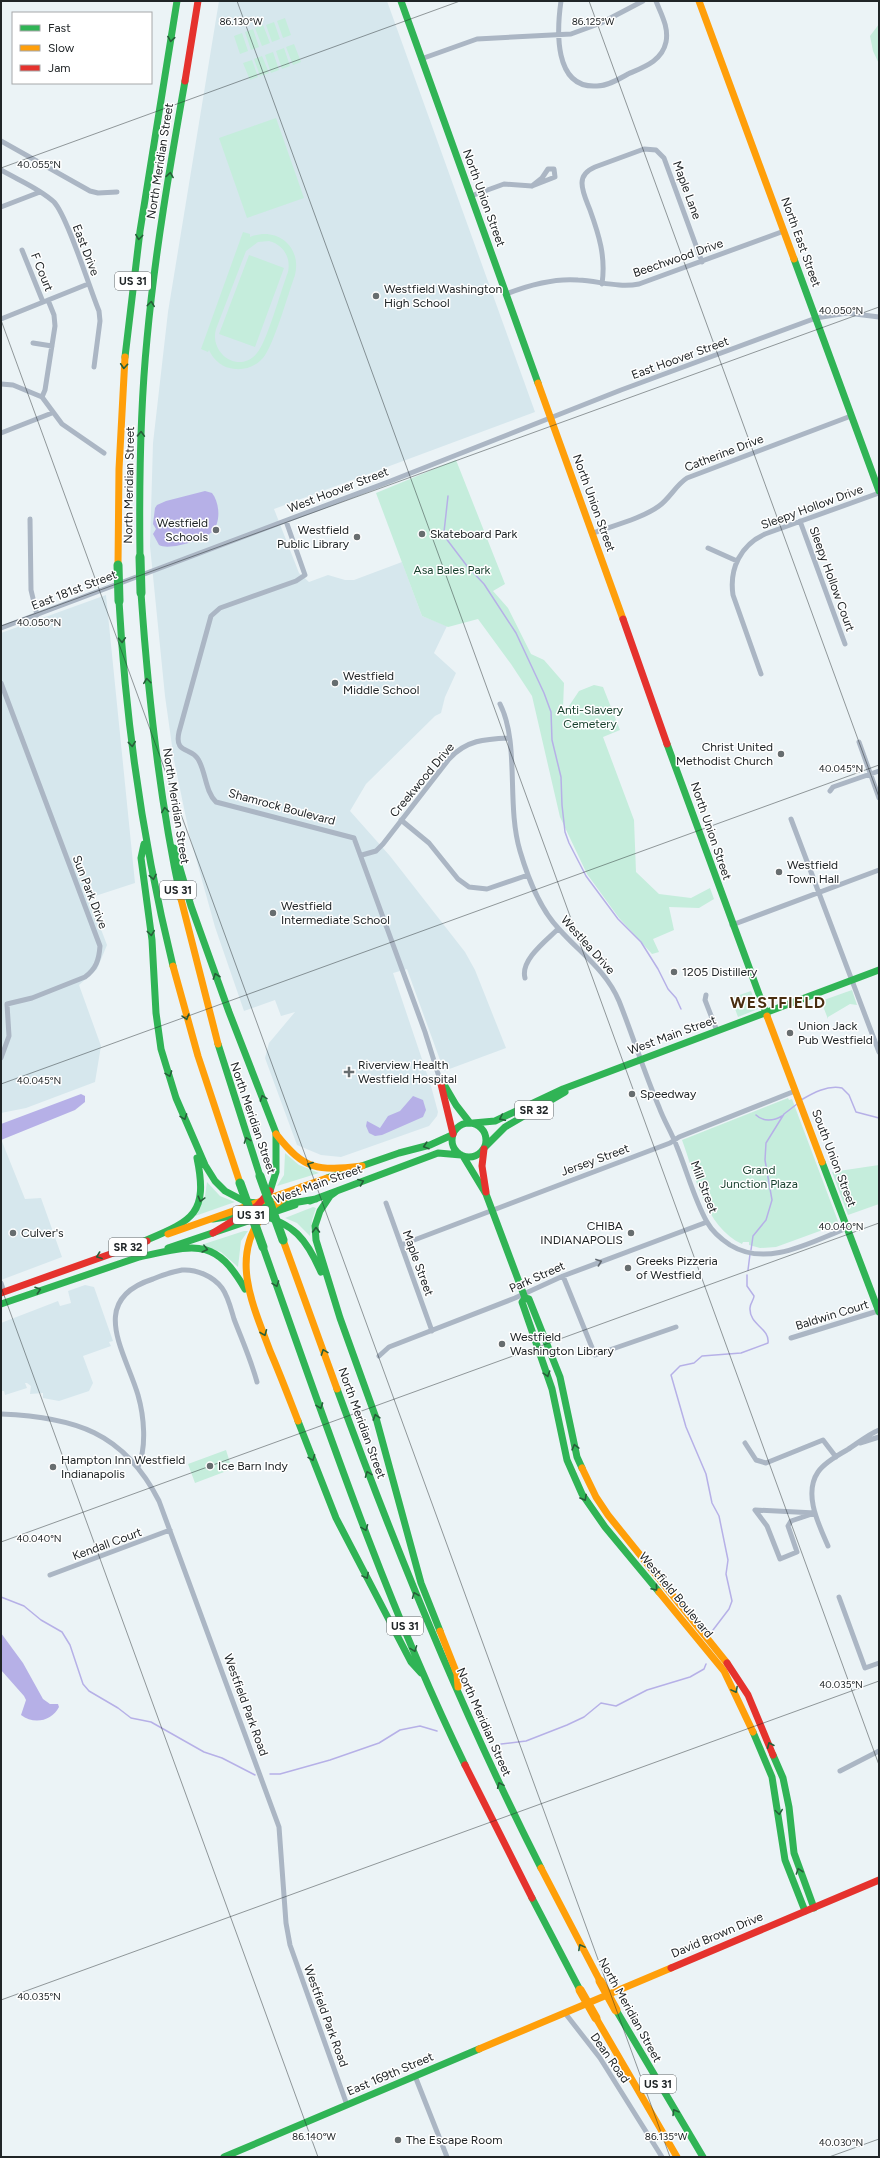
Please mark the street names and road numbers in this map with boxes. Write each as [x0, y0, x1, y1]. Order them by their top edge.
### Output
street label: North Meridian Street [144, 102, 176, 220]
street label: North Union Street [460, 147, 508, 249]
street label: Maple Lane [670, 159, 704, 222]
street label: North East Street [778, 195, 824, 289]
street label: East Drive [70, 222, 102, 278]
street label: Beechwood Drive [631, 236, 725, 280]
street label: F Court [28, 251, 56, 294]
road number: US 31 [115, 272, 151, 290]
street label: East Hoover Street [630, 334, 731, 382]
street label: North Meridian Street [121, 426, 137, 544]
street label: Catherine Drive [683, 431, 766, 474]
street label: North Union Street [570, 452, 618, 554]
street label: West Hoover Street [286, 464, 391, 516]
street label: Sleepy Hollow Drive [759, 482, 865, 532]
street label: Sleepy Hollow Court [806, 525, 858, 634]
street label: East 181st Street [29, 567, 119, 613]
street label: Creekwood Drive [387, 740, 457, 820]
street label: North Meridian Street [160, 747, 192, 865]
street label: North Union Street [688, 780, 734, 882]
street label: Shamrock Boulevard [227, 786, 337, 828]
street label: Sun Park Drive [70, 853, 111, 931]
road number: US 31 [160, 881, 196, 899]
street label: Westlea Drive [558, 913, 618, 977]
street label: West Main Street [626, 1012, 719, 1057]
street label: North Meridian Street [227, 1060, 279, 1176]
road number: SR 32 [515, 1101, 553, 1119]
street label: South Union Street [809, 1107, 859, 1209]
street label: Jersey Street [559, 1141, 631, 1179]
street label: Mill Street [688, 1159, 721, 1216]
street label: West Main Street [272, 1161, 365, 1206]
road number: US 31 [233, 1206, 269, 1224]
street label: Maple Street [400, 1228, 437, 1298]
road number: SR 32 [109, 1238, 147, 1256]
street label: Park Street [507, 1258, 567, 1295]
street label: Baldwin Court [794, 1297, 871, 1333]
street label: North Meridian Street [335, 1366, 389, 1481]
street label: Kendall Court [70, 1525, 144, 1563]
street label: Westfield Boulevard [636, 1549, 716, 1641]
road number: US 31 [387, 1617, 423, 1635]
street label: Westfield Park Road [221, 1652, 271, 1758]
street label: North Meridian Street [454, 1666, 514, 1779]
street label: David Brown Drive [669, 1909, 765, 1961]
street label: North Meridian Street [595, 1955, 665, 2065]
street label: Westfield Park Road [301, 1963, 351, 2069]
street label: Dean Road [588, 2030, 632, 2086]
street label: East 169th Street [345, 2049, 436, 2099]
road number: US 31 [640, 2075, 676, 2093]

